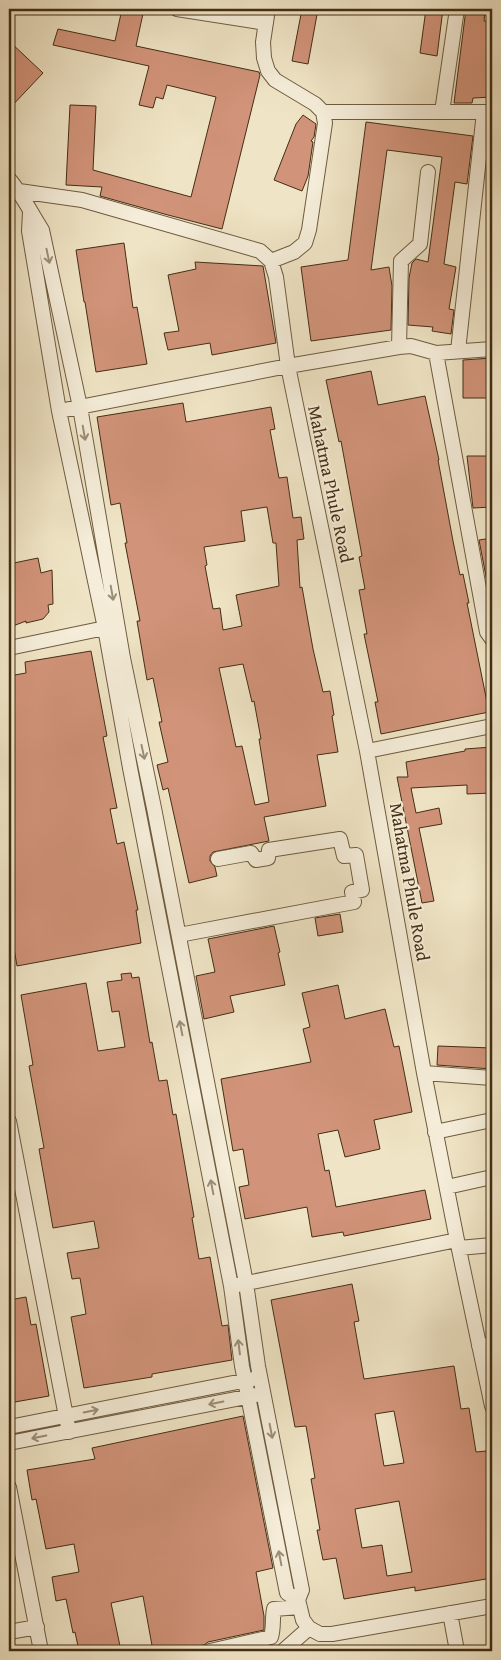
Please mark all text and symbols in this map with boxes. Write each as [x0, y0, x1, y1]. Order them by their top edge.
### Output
one-way arrow [44, 248, 53, 264]
street label: Mahatma Phule Road [301, 403, 361, 565]
one-way arrow [80, 424, 90, 440]
one-way arrow [107, 585, 117, 601]
one-way arrow [138, 744, 148, 760]
street label: Mahatma Phule Road [383, 801, 437, 964]
one-way arrow [175, 1020, 185, 1036]
one-way arrow [207, 1179, 216, 1195]
one-way arrow [234, 1340, 244, 1356]
one-way arrow [208, 1399, 224, 1408]
one-way arrow [83, 1406, 99, 1415]
one-way arrow [267, 1423, 277, 1439]
one-way arrow [32, 1433, 48, 1443]
one-way arrow [274, 1551, 284, 1567]

